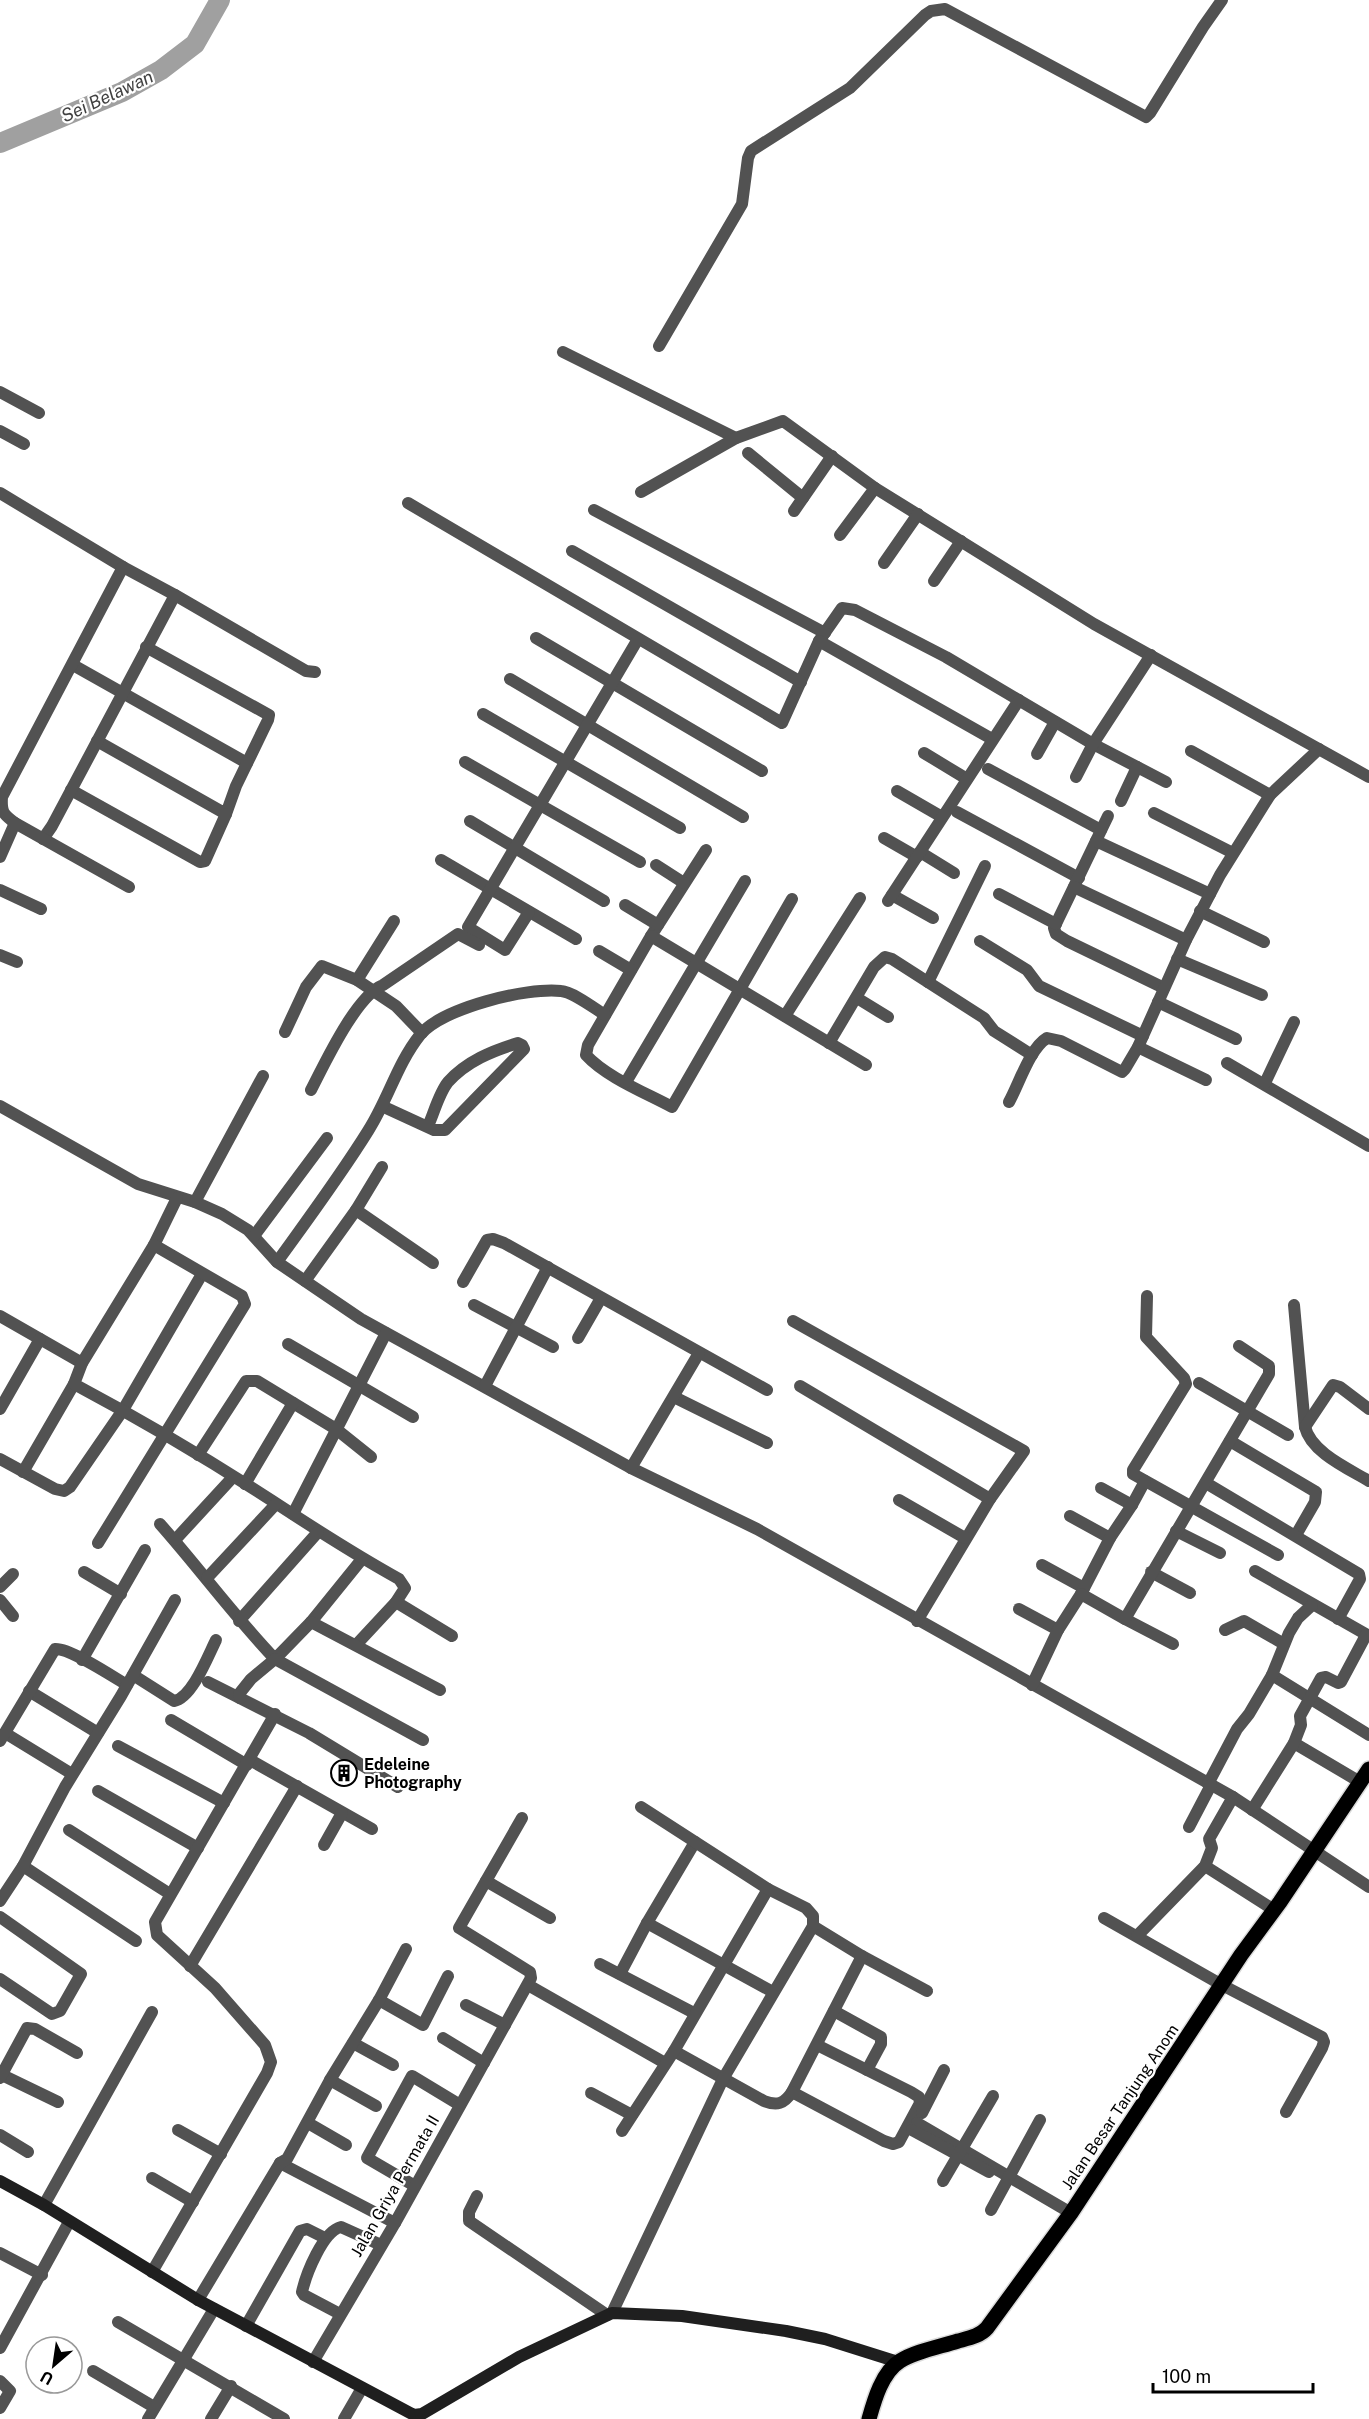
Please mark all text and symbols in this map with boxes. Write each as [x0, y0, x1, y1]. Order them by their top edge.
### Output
water label: Sei Belawan [58, 66, 156, 126]
place label: Edeleine Photography [364, 1755, 462, 1792]
building icon: Edeleine Photography [329, 1758, 359, 1788]
street label: Jalan Besar Tanjung Anom [1057, 2021, 1183, 2193]
street label: Jalan Griya Permata II [347, 2112, 443, 2260]
north arrow [24, 2335, 84, 2395]
scale bar [1153, 2356, 1314, 2394]
text: 100 m [1162, 2366, 1211, 2387]
text: U [37, 2367, 57, 2389]

